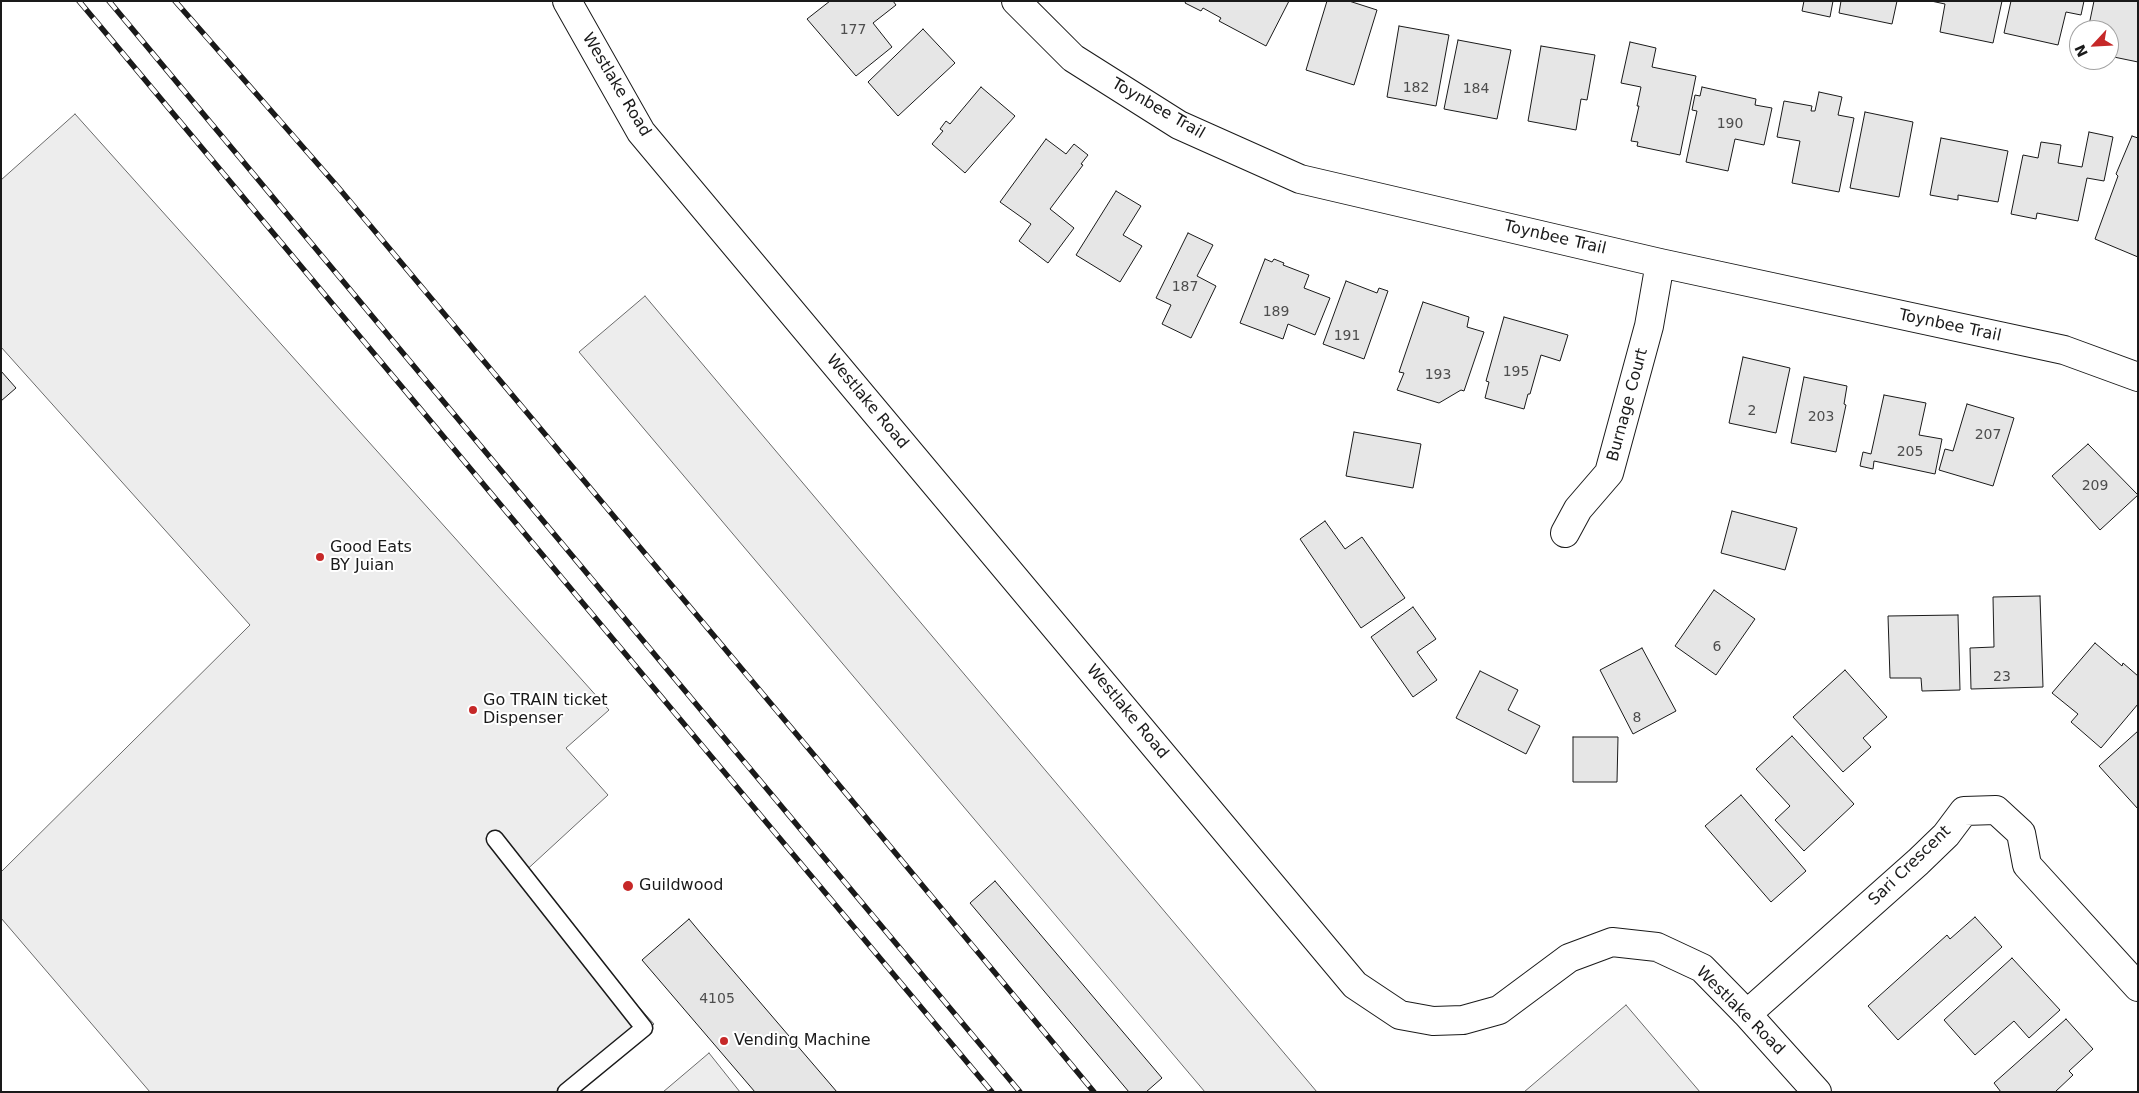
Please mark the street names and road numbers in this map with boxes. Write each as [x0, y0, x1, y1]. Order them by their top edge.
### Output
street label: Westlake Road [578, 30, 654, 140]
street label: Toynbee Trail [1108, 75, 1208, 143]
street label: Toynbee Trail [1502, 217, 1608, 259]
street label: Toynbee Trail [1897, 306, 2003, 346]
street label: Burnage Court [1604, 346, 1652, 464]
street label: Westlake Road [822, 351, 912, 453]
street label: Westlake Road [1082, 661, 1172, 763]
street label: Sari Crescent [1865, 822, 1955, 910]
street label: Westlake Road [1692, 963, 1788, 1059]

